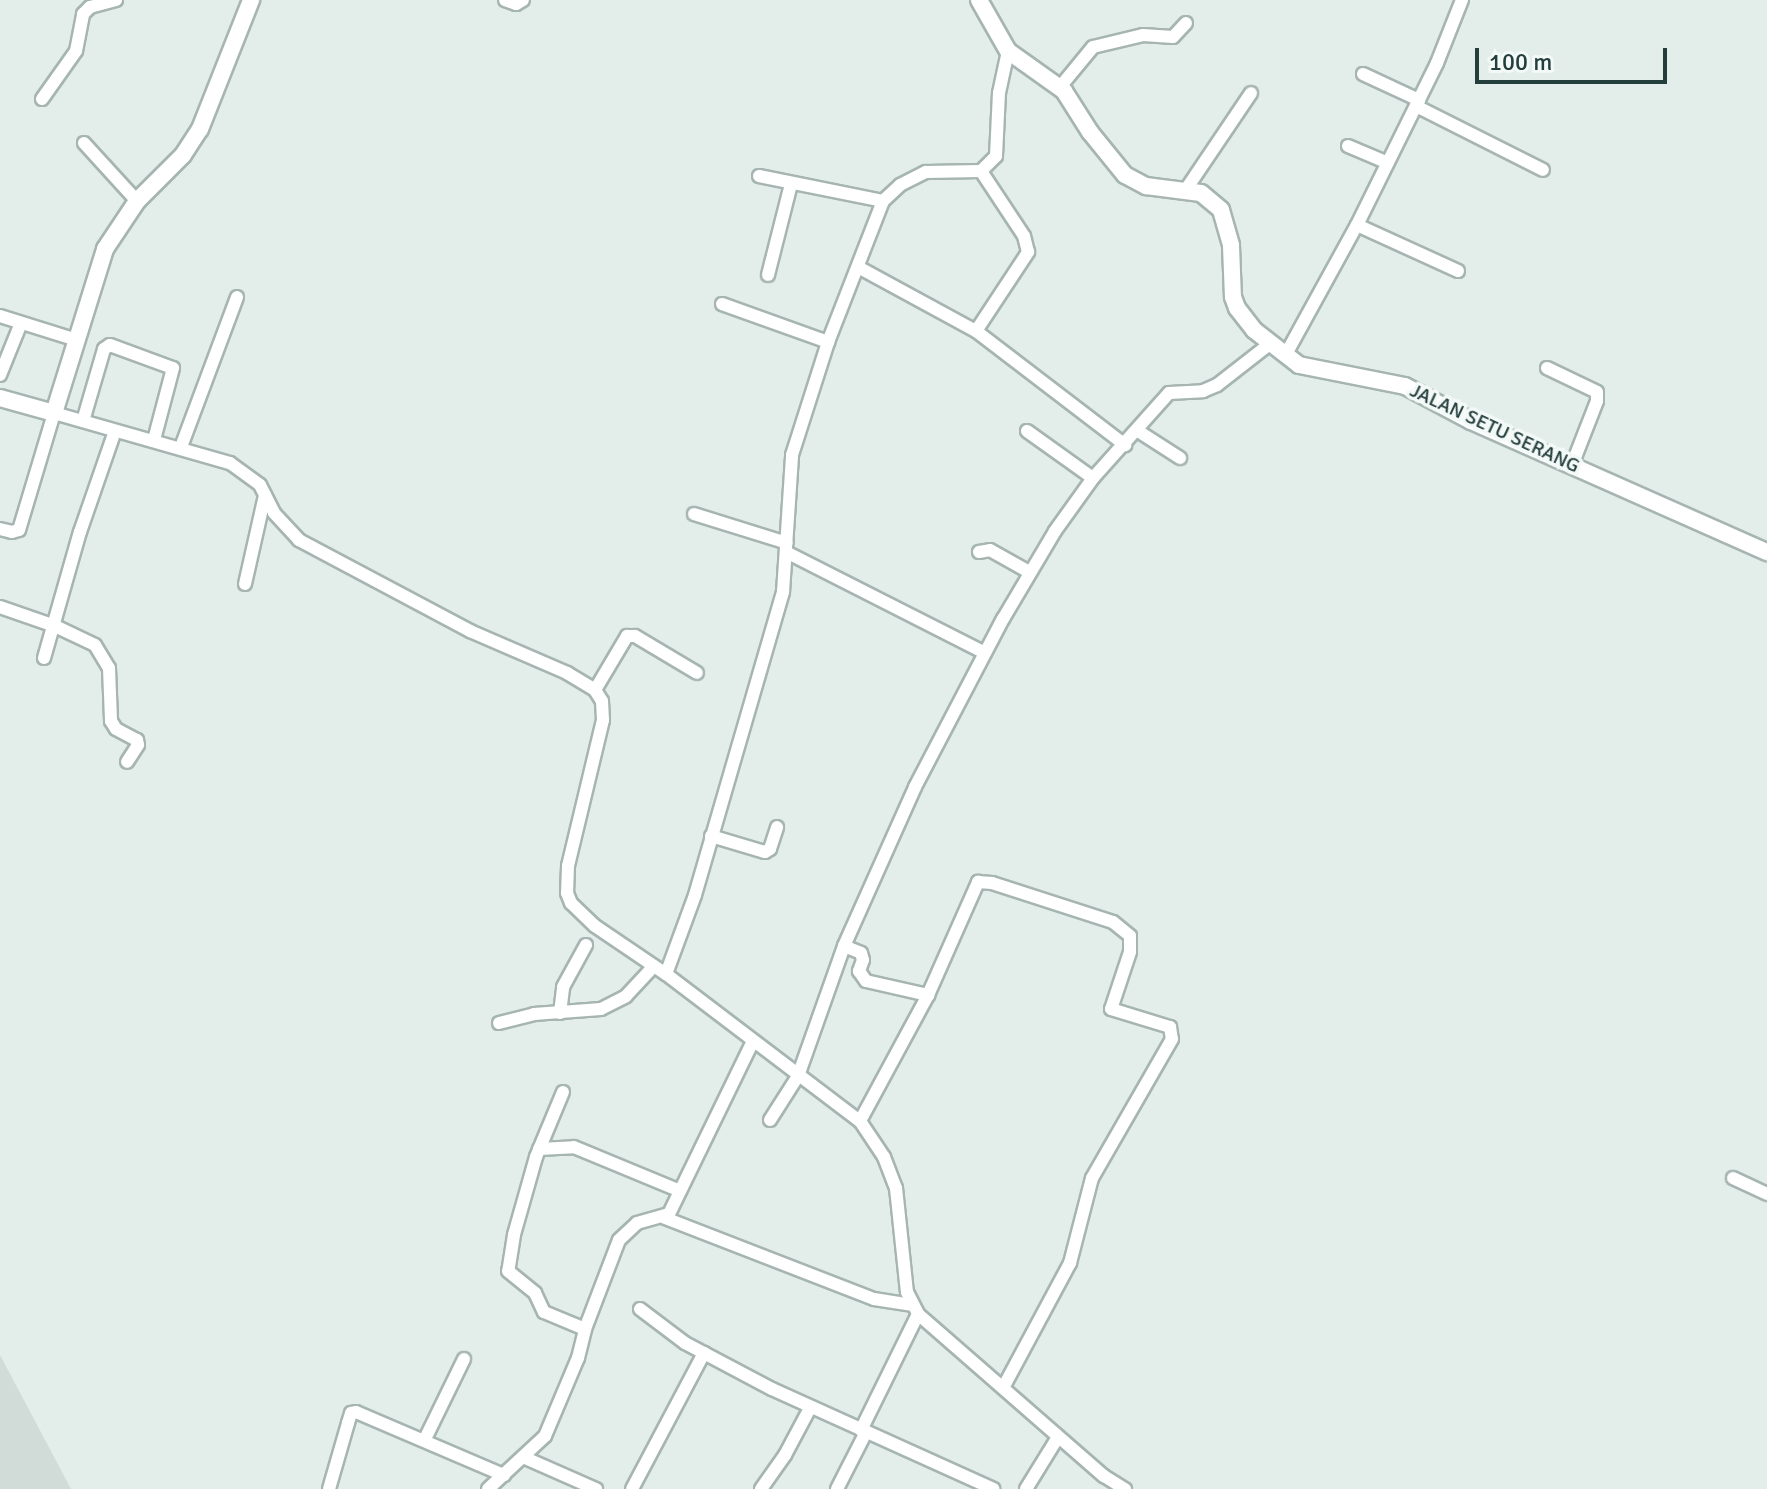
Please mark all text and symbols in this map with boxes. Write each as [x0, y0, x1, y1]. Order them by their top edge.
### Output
scale bar [1479, 32, 1671, 82]
text: 100 m [1489, 47, 1552, 77]
street label: JALAN SETU SERANG [1406, 378, 1584, 478]

